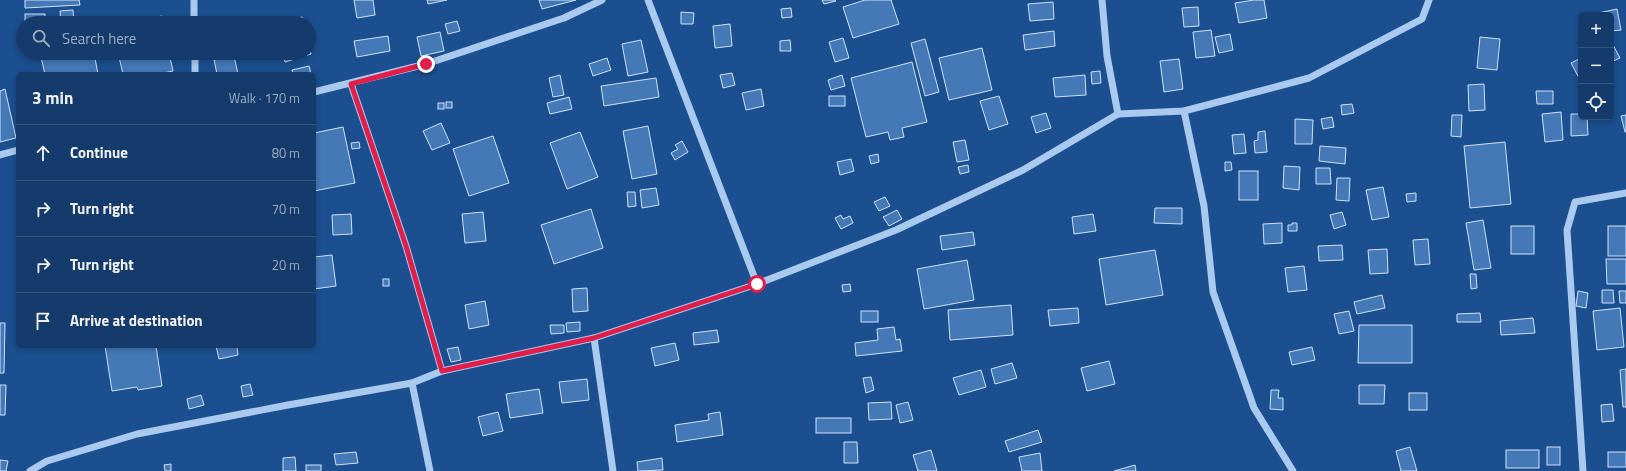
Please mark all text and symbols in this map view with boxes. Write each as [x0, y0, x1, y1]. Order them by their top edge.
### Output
map controls [1578, 12, 1614, 120]
button: + [1578, 12, 1614, 48]
search box [16, 16, 316, 60]
icon: search [30, 27, 52, 49]
text: Search here [62, 27, 136, 50]
button: − [1578, 48, 1614, 84]
route end [417, 55, 435, 73]
button: locate [1578, 84, 1614, 120]
text: 3 min [32, 85, 73, 111]
text: Walk · 170 m [229, 88, 300, 108]
text: Continue [70, 141, 128, 164]
icon: ahead [32, 142, 54, 164]
text: 80 m [272, 143, 300, 163]
text: Turn right [70, 197, 134, 220]
icon: right [32, 198, 54, 220]
text: 70 m [272, 199, 300, 219]
text: Turn right [70, 253, 134, 276]
icon: right [32, 254, 54, 276]
text: 20 m [272, 255, 300, 275]
route start [748, 275, 766, 293]
text: Arrive at destination [70, 309, 203, 332]
icon: arrive [32, 310, 54, 332]

